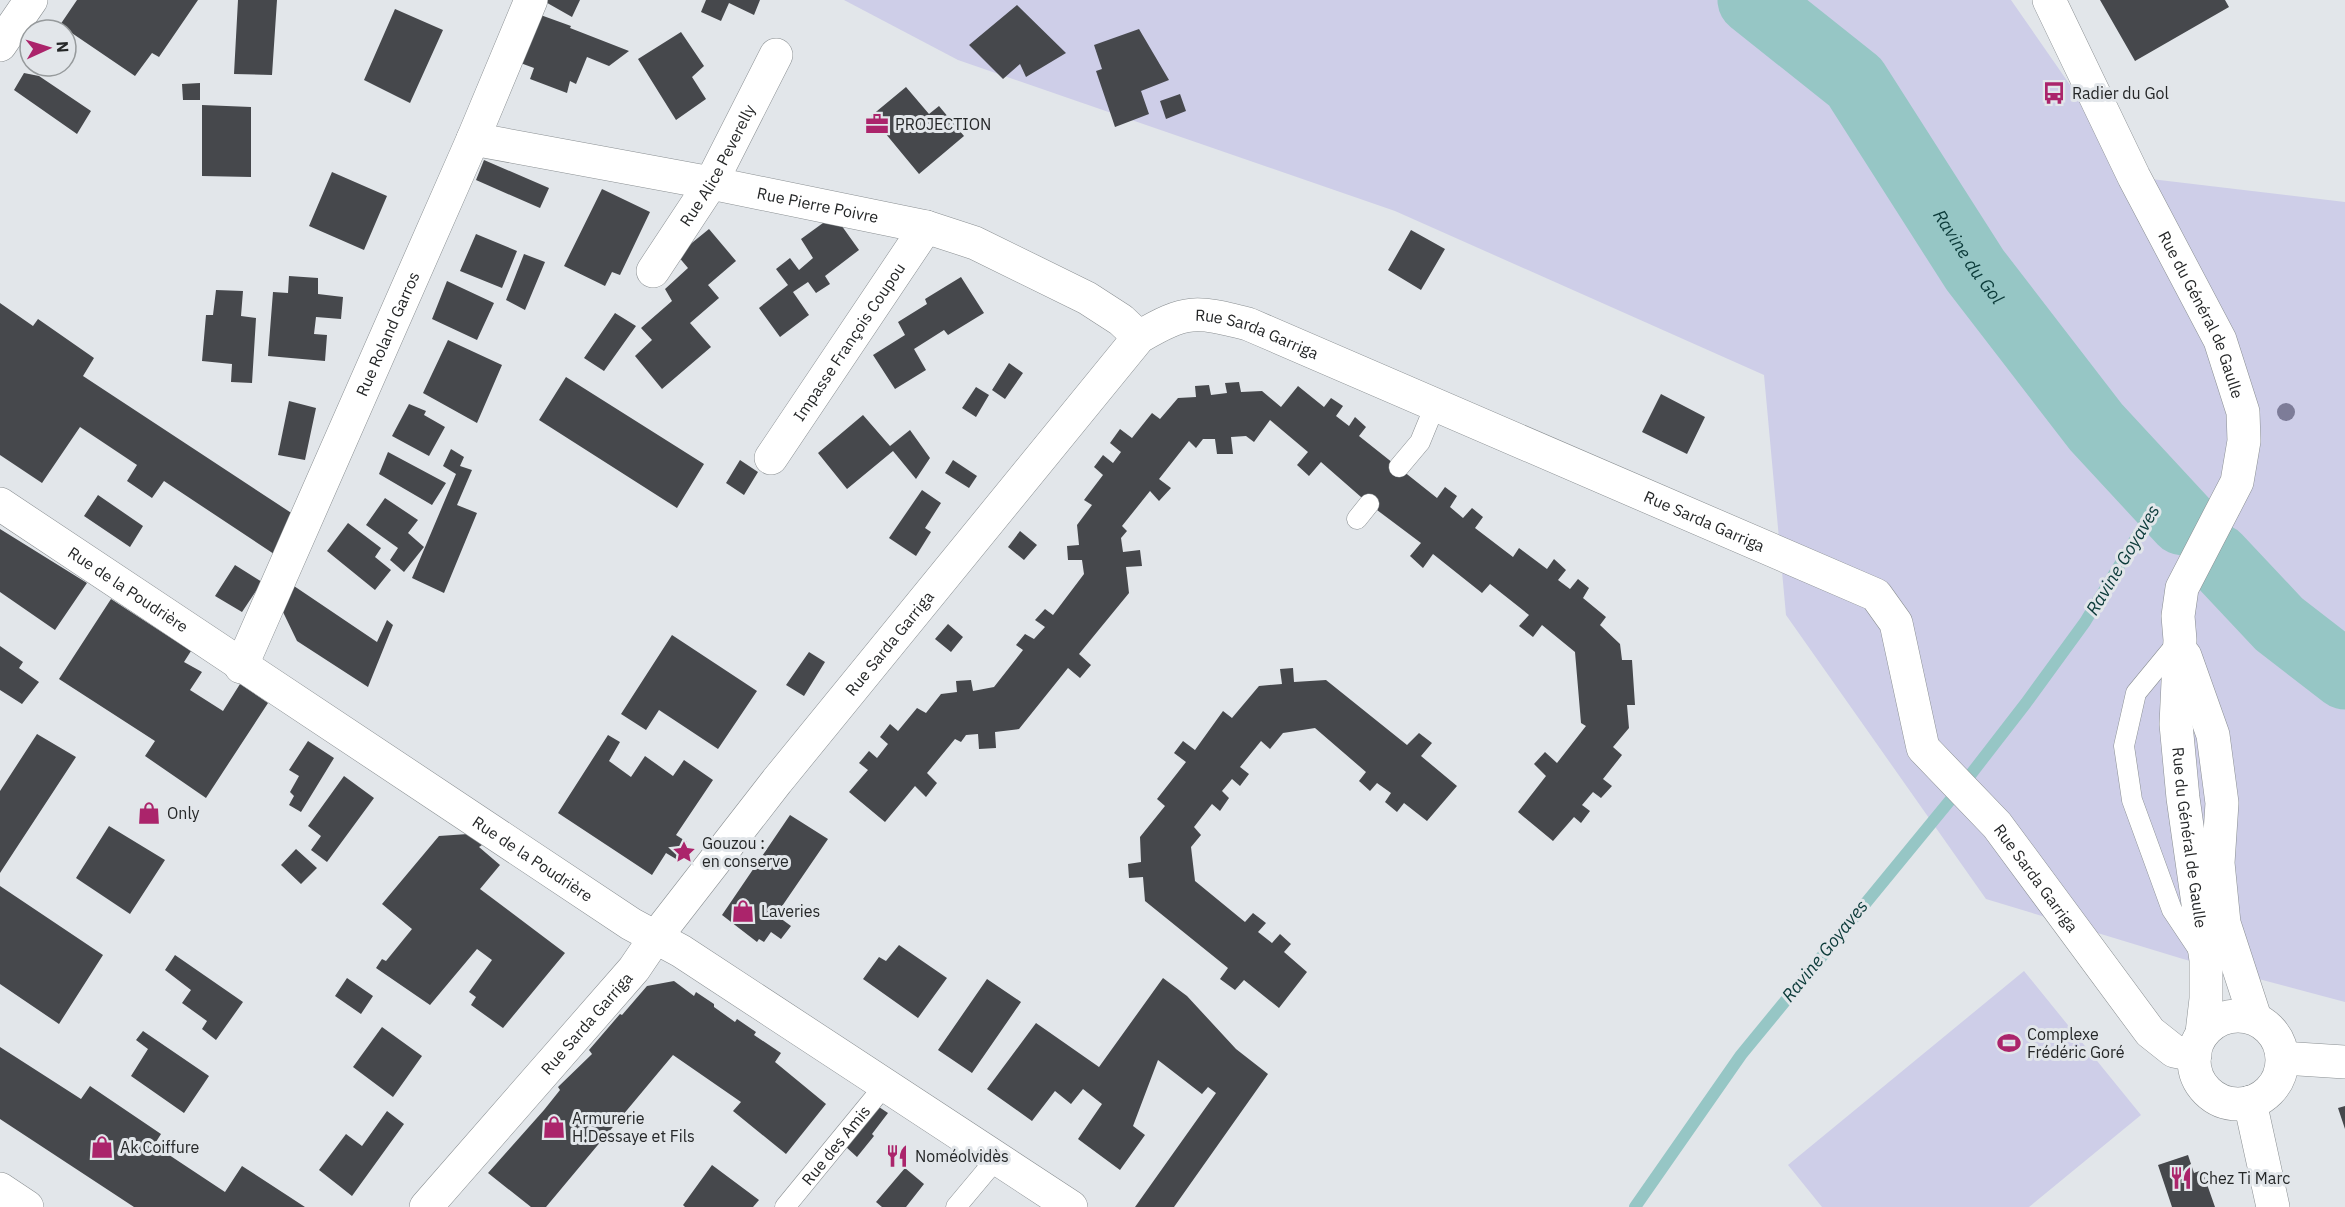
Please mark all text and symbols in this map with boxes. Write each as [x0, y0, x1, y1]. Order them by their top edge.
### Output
north arrow [18, 18, 78, 78]
text: N [53, 40, 73, 53]
bus stop icon: Radier du Gol [2041, 80, 2067, 106]
place label: Radier du Gol [2072, 83, 2169, 103]
street label: Rue Alice Peverelly [675, 101, 759, 230]
office icon: PROJECTION [864, 111, 890, 137]
place label: PROJECTION [895, 114, 991, 134]
street label: Rue Pierre Poivre [755, 183, 880, 227]
water label: Ravine du Gol [1928, 205, 2009, 309]
street label: Rue du Général de Gaulle [2154, 228, 2248, 401]
street label: Impasse François Coupou [789, 259, 909, 425]
street label: Rue Roland Garros [351, 268, 424, 399]
street label: Rue Sarda Garriga [1195, 305, 1322, 363]
street label: Rue Sarda Garriga [1641, 486, 1768, 556]
water label: Ravine Goyaves [2081, 500, 2165, 619]
street label: Rue de la Poudrière [64, 542, 192, 637]
street label: Rue Sarda Garriga [841, 586, 938, 700]
street label: Rue du Général de Gaulle [2168, 746, 2211, 929]
shop icon: Only [136, 800, 162, 826]
place label: Only [167, 803, 200, 823]
street label: Rue de la Poudrière [469, 811, 597, 906]
street label: Rue Sarda Garriga [1990, 820, 2083, 936]
place label: Gouzou : en conserve [702, 833, 789, 871]
place icon: Gouzou : en conserve [671, 839, 697, 865]
water label: Ravine Goyaves [1776, 895, 1873, 1006]
shop icon: Laveries [730, 898, 756, 924]
place label: Laveries [761, 901, 820, 921]
street label: Rue Sarda Garriga [536, 968, 637, 1079]
place label: Complexe Frédéric Goré [2027, 1024, 2125, 1062]
sports icon: Complexe Frédéric Goré [1996, 1030, 2022, 1056]
street label: Rue des Amis [797, 1101, 874, 1189]
place label: Armurerie H.Dessaye et Fils [572, 1108, 695, 1146]
shop icon: Armurerie H.Dessaye et Fils [541, 1114, 567, 1140]
shop icon: Ak Coiffure [89, 1134, 115, 1160]
place label: Ak Coiffure [120, 1137, 200, 1157]
restaurant icon: Noméolvidès [884, 1143, 910, 1169]
place label: Noméolvidès [915, 1146, 1009, 1166]
restaurant icon: Chez Ti Marc [2168, 1165, 2194, 1191]
place label: Chez Ti Marc [2199, 1168, 2290, 1188]

